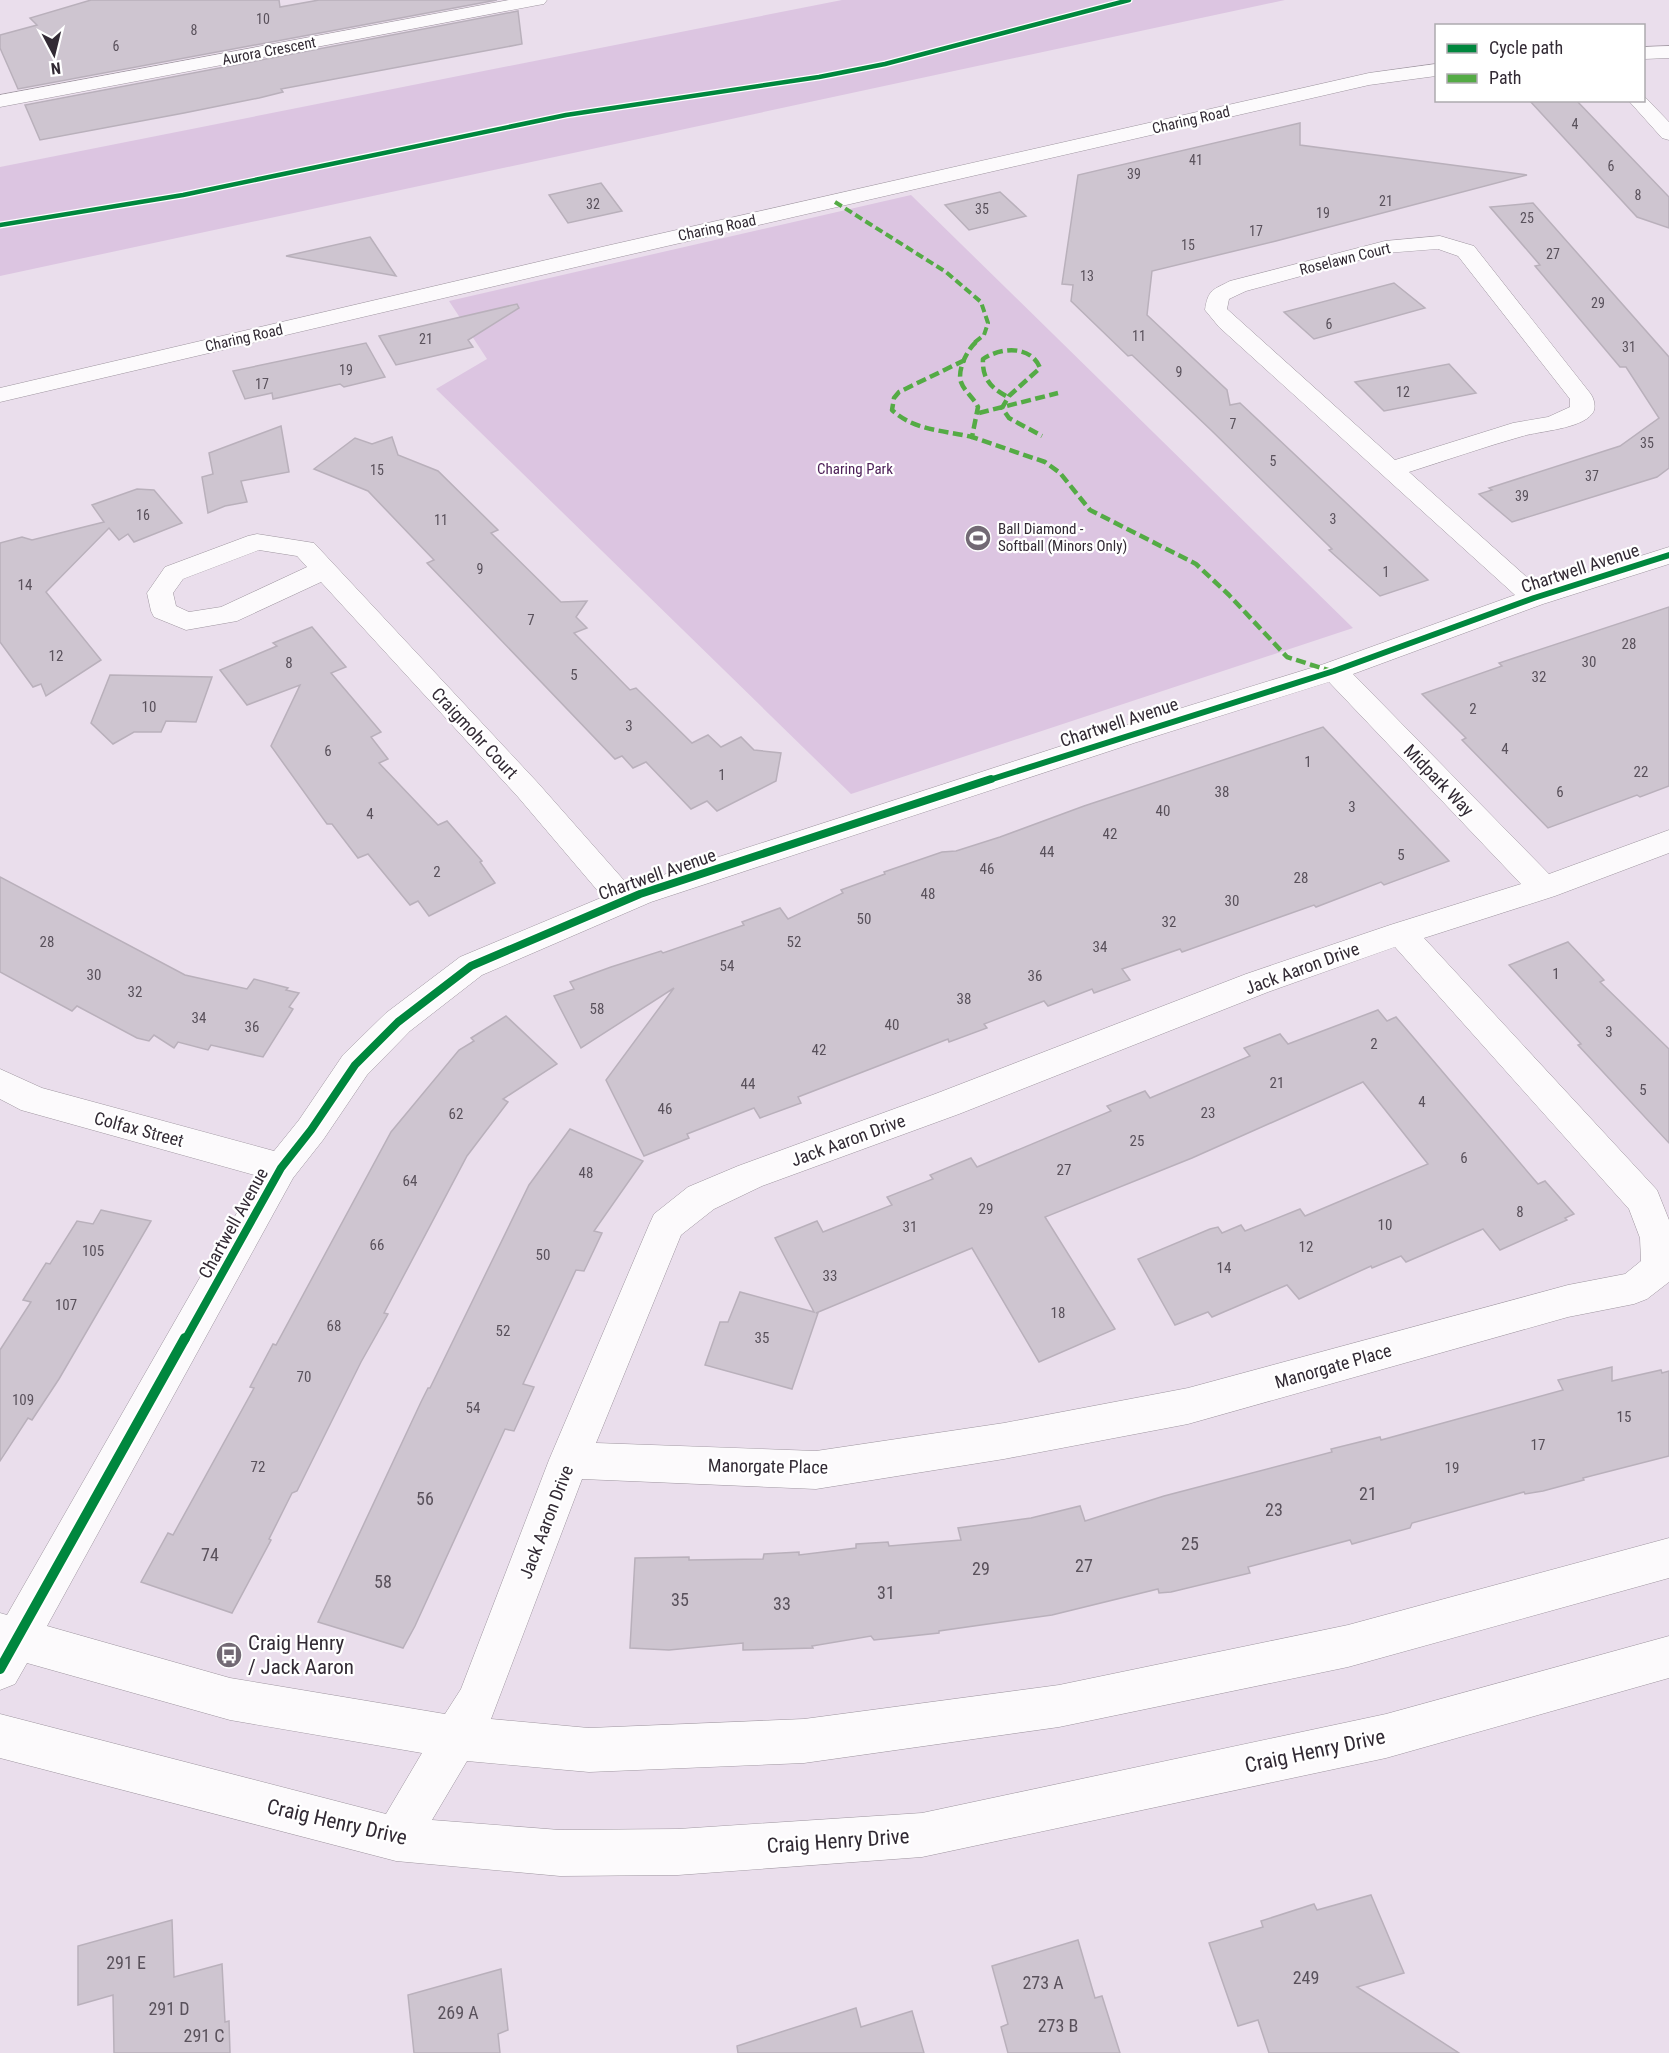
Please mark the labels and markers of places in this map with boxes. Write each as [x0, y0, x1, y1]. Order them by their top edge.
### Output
place label: Ball Diamond - Softball (Minors Only) [998, 520, 1127, 555]
sports icon: Ball Diamond - Softball (Minors Only) [963, 523, 993, 553]
place label: Craig Henry / Jack Aaron [248, 1631, 354, 1679]
bus stop icon: Craig Henry / Jack Aaron [214, 1640, 244, 1670]

